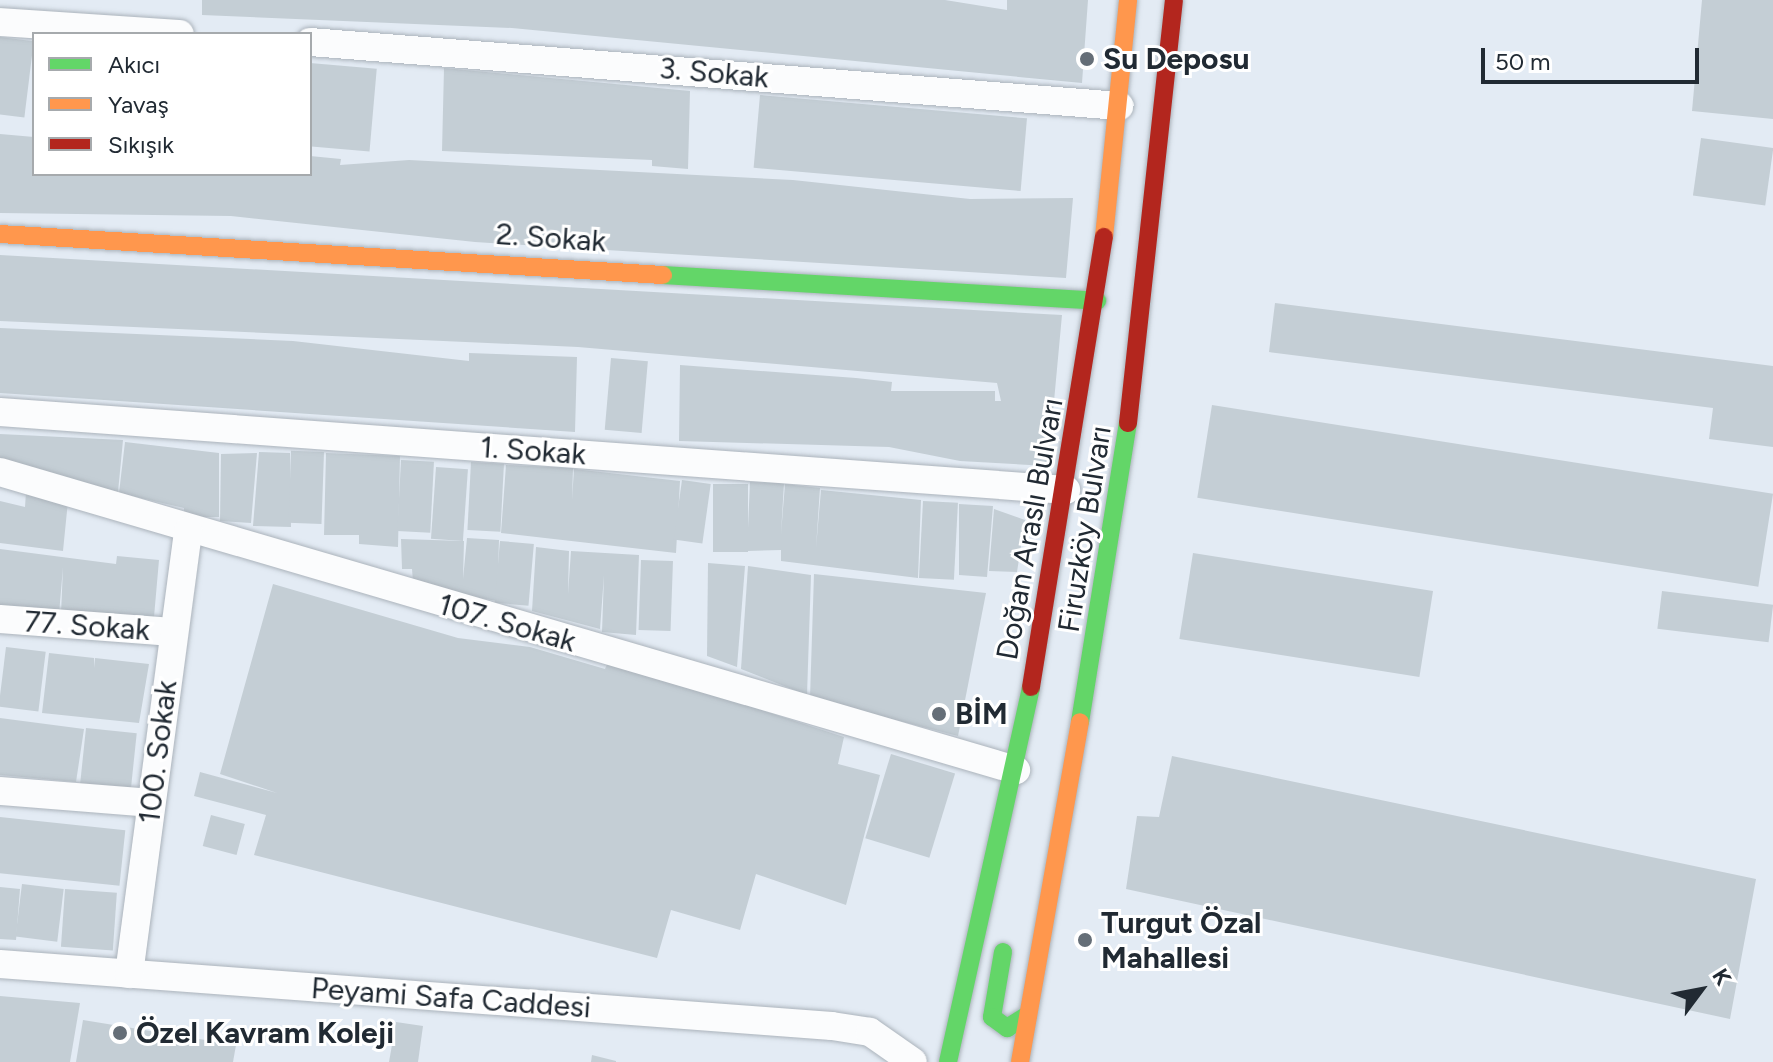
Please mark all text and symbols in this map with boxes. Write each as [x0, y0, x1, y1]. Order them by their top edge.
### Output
legend [32, 32, 312, 176]
scale bar [1485, 32, 1703, 82]
place label: Su Deposu [1103, 41, 1249, 77]
text: 50 m [1495, 47, 1551, 76]
text: Akıcı [108, 50, 160, 79]
street label: 3. Sokak [658, 50, 770, 96]
marker: Su Deposu [1078, 50, 1096, 68]
text: Yavaş [108, 90, 169, 119]
text: Sıkışık [108, 130, 174, 159]
street label: 2. Sokak [495, 216, 607, 260]
street label: Doğan Araslı Bulvarı [989, 395, 1071, 663]
street label: Firuzköy Bulvarı [1051, 423, 1119, 635]
street label: 1. Sokak [479, 429, 587, 473]
street label: 107. Sokak [434, 586, 580, 660]
street label: 77. Sokak [23, 604, 151, 648]
street label: 100. Sokak [131, 678, 185, 826]
place label: BİM [955, 696, 1008, 732]
marker: BİM [930, 705, 948, 723]
place label: Turgut Özal Mahallesi [1101, 905, 1261, 976]
marker: Turgut Özal Mahallesi [1076, 931, 1094, 949]
north arrow [1661, 950, 1741, 1030]
text: K [1706, 964, 1737, 990]
street label: Peyami Safa Caddesi [310, 970, 592, 1026]
place label: Özel Kavram Koleji [136, 1015, 394, 1051]
marker: Özel Kavram Koleji [111, 1024, 129, 1042]

